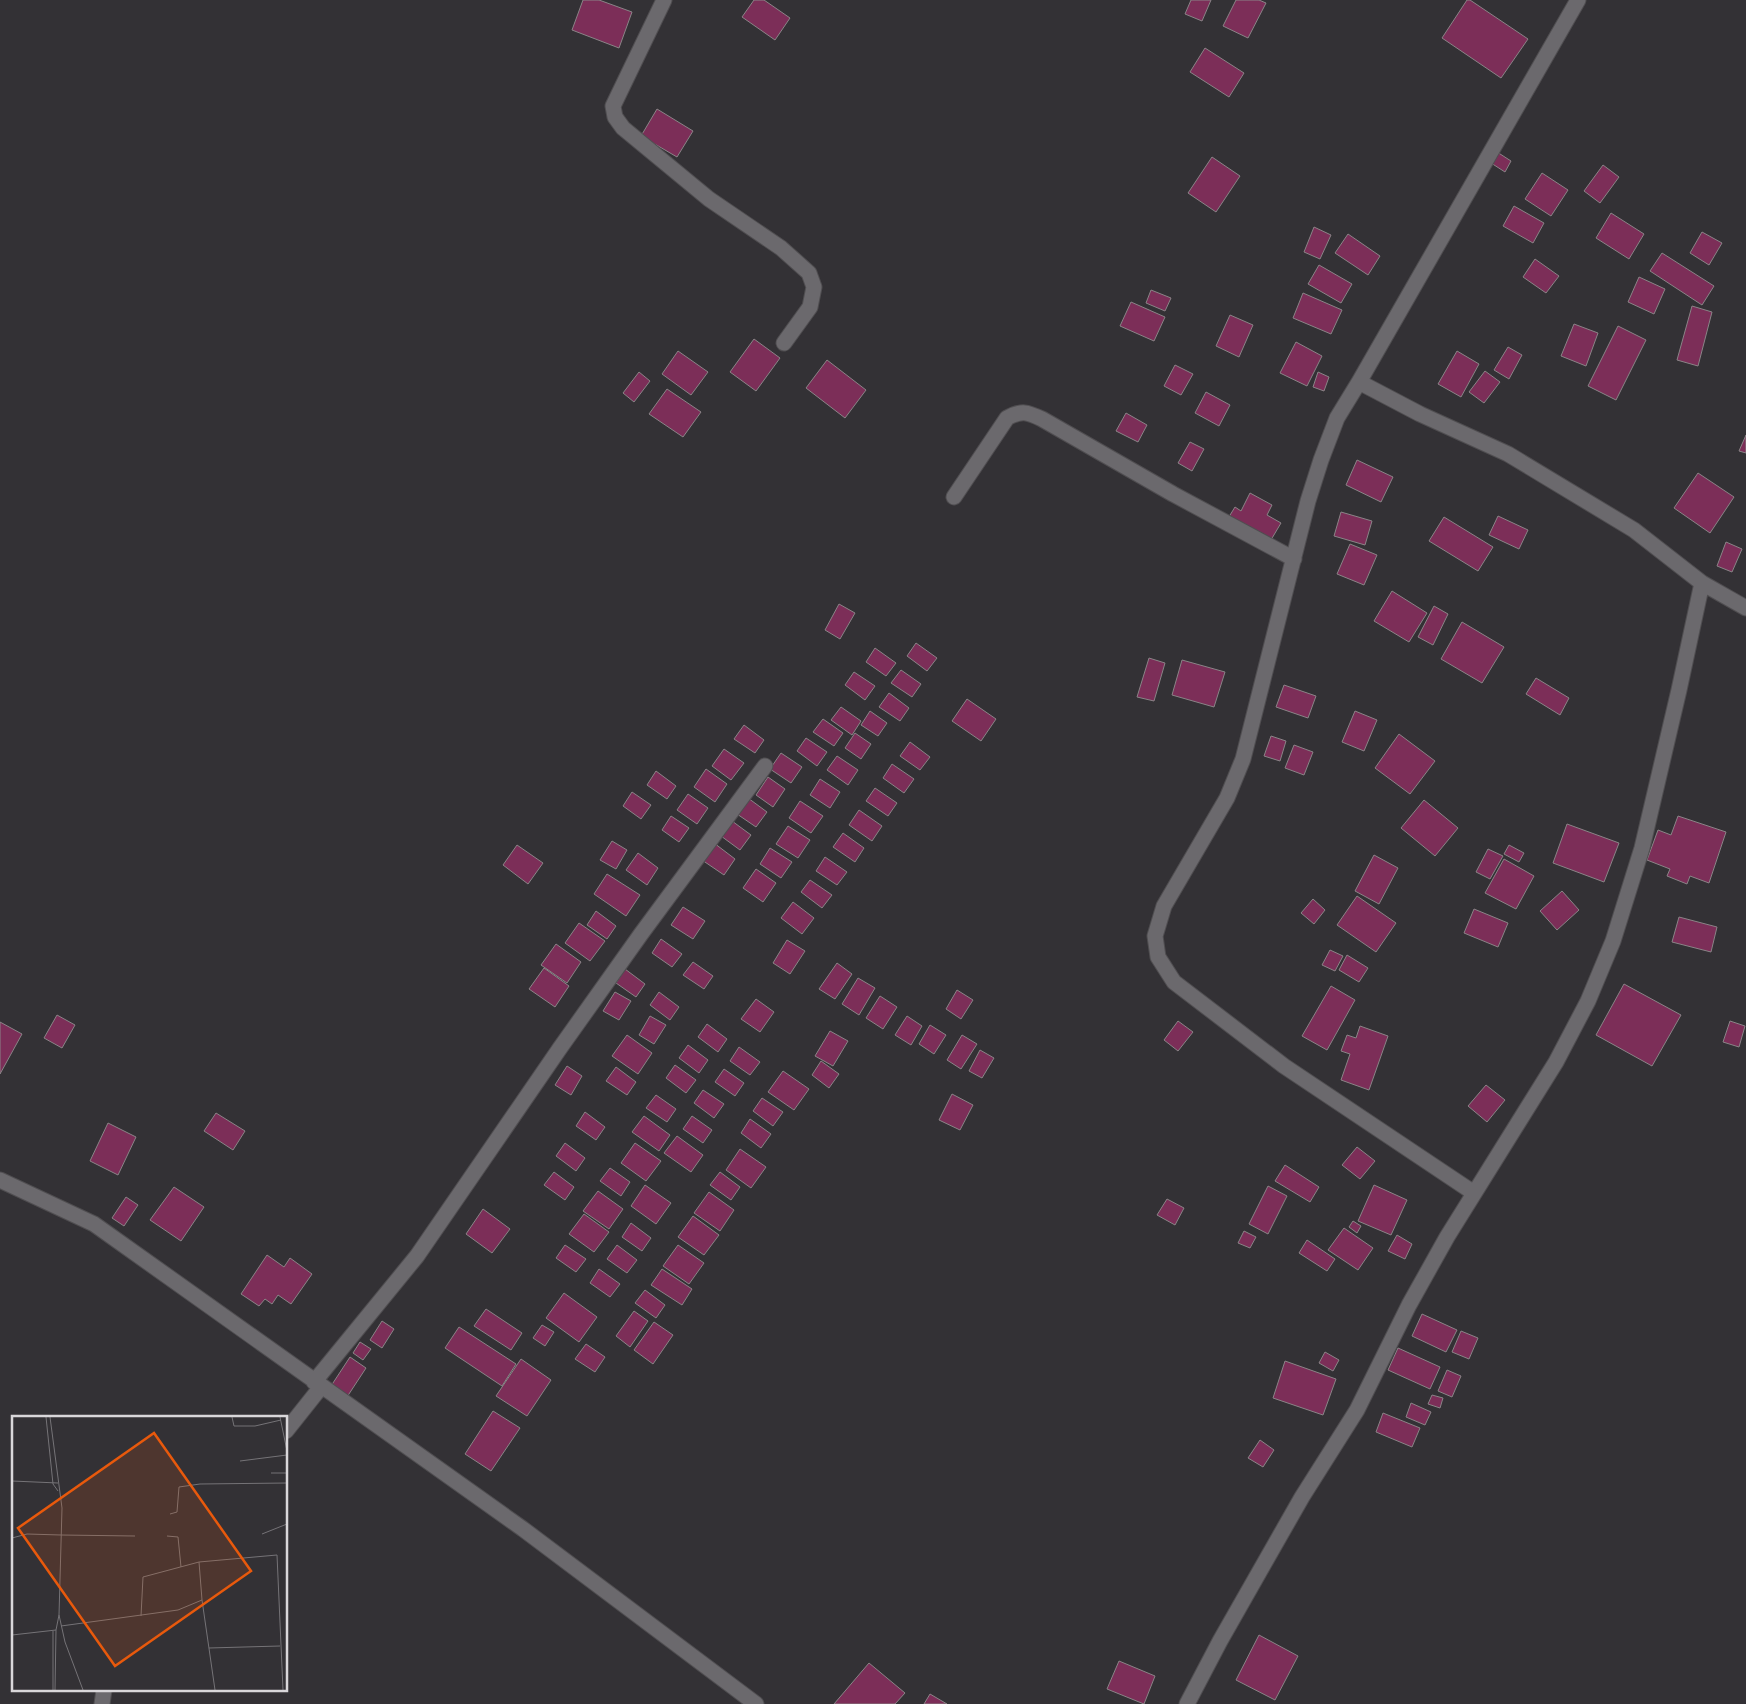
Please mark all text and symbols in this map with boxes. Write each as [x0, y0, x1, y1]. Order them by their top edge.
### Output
inset map [12, 1416, 288, 1692]

